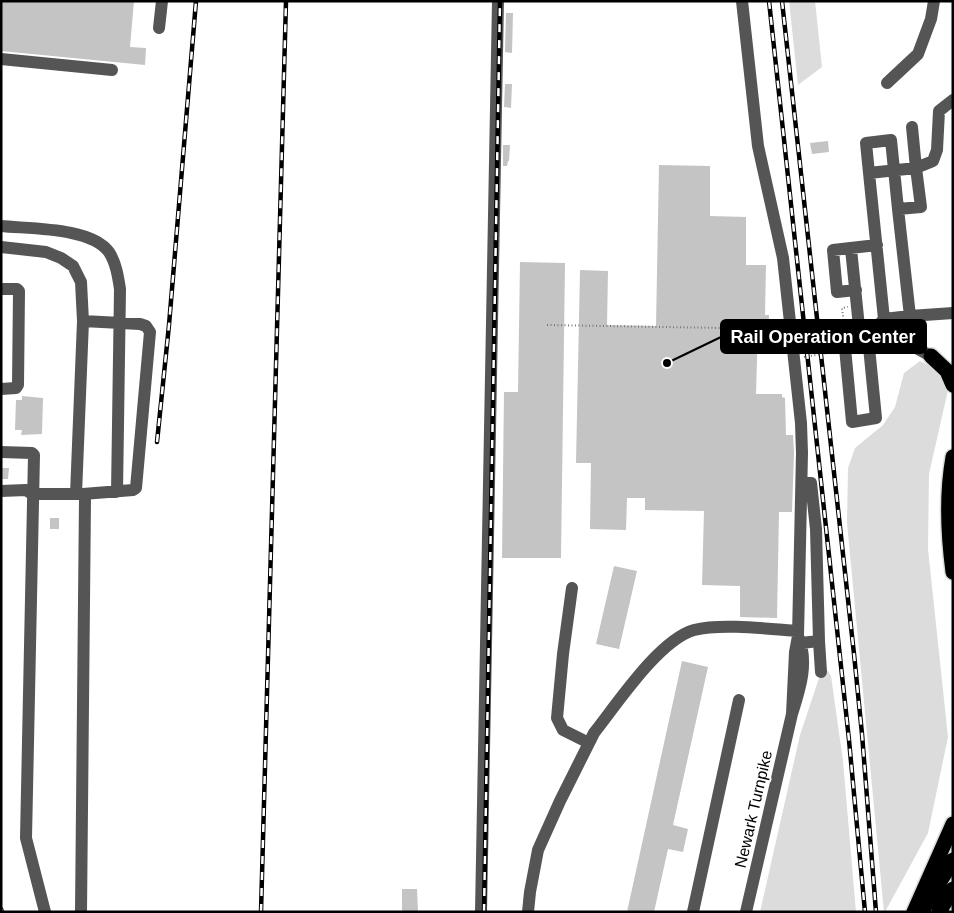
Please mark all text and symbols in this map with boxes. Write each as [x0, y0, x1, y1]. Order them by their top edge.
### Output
callout: Rail Operation Center [721, 320, 926, 353]
text: Rail Operation Center [730, 327, 916, 347]
street label: Newark Turnpike [732, 749, 775, 870]

